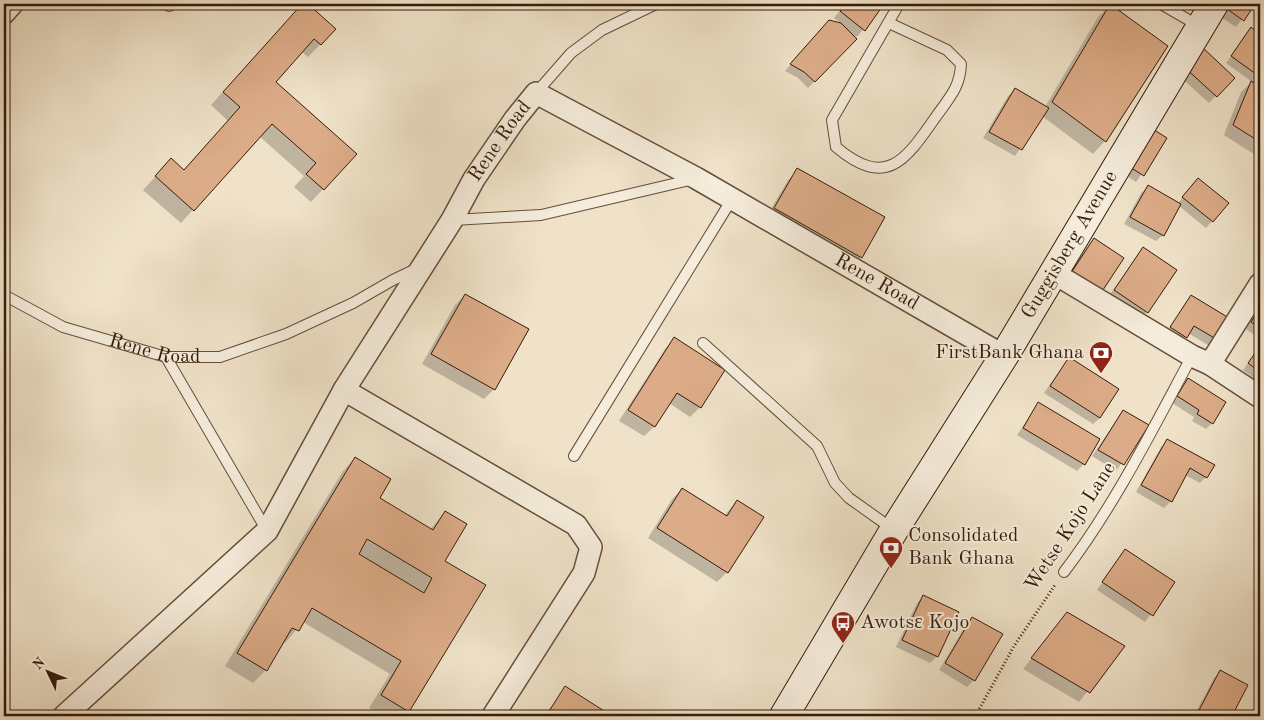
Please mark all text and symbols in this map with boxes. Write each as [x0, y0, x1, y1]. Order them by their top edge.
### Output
street label: Rene Road [465, 97, 535, 186]
street label: Guggisberg Avenue [1018, 168, 1122, 323]
street label: Rene Road [831, 250, 922, 314]
street label: Rene Road [106, 331, 200, 368]
bank icon: FirstBank Ghana [1088, 340, 1114, 374]
place label: FirstBank Ghana [935, 343, 1084, 363]
street label: Wetse Kojo Lane [1022, 459, 1120, 595]
place label: Consolidated Bank Ghana [908, 526, 1018, 569]
bank icon: Consolidated Bank Ghana [878, 535, 904, 569]
bus stop icon: Awotsɛ Kojo [830, 610, 856, 644]
place label: Awotsɛ Kojo [860, 613, 970, 633]
north arrow [22, 648, 72, 698]
text: N [30, 655, 48, 673]

